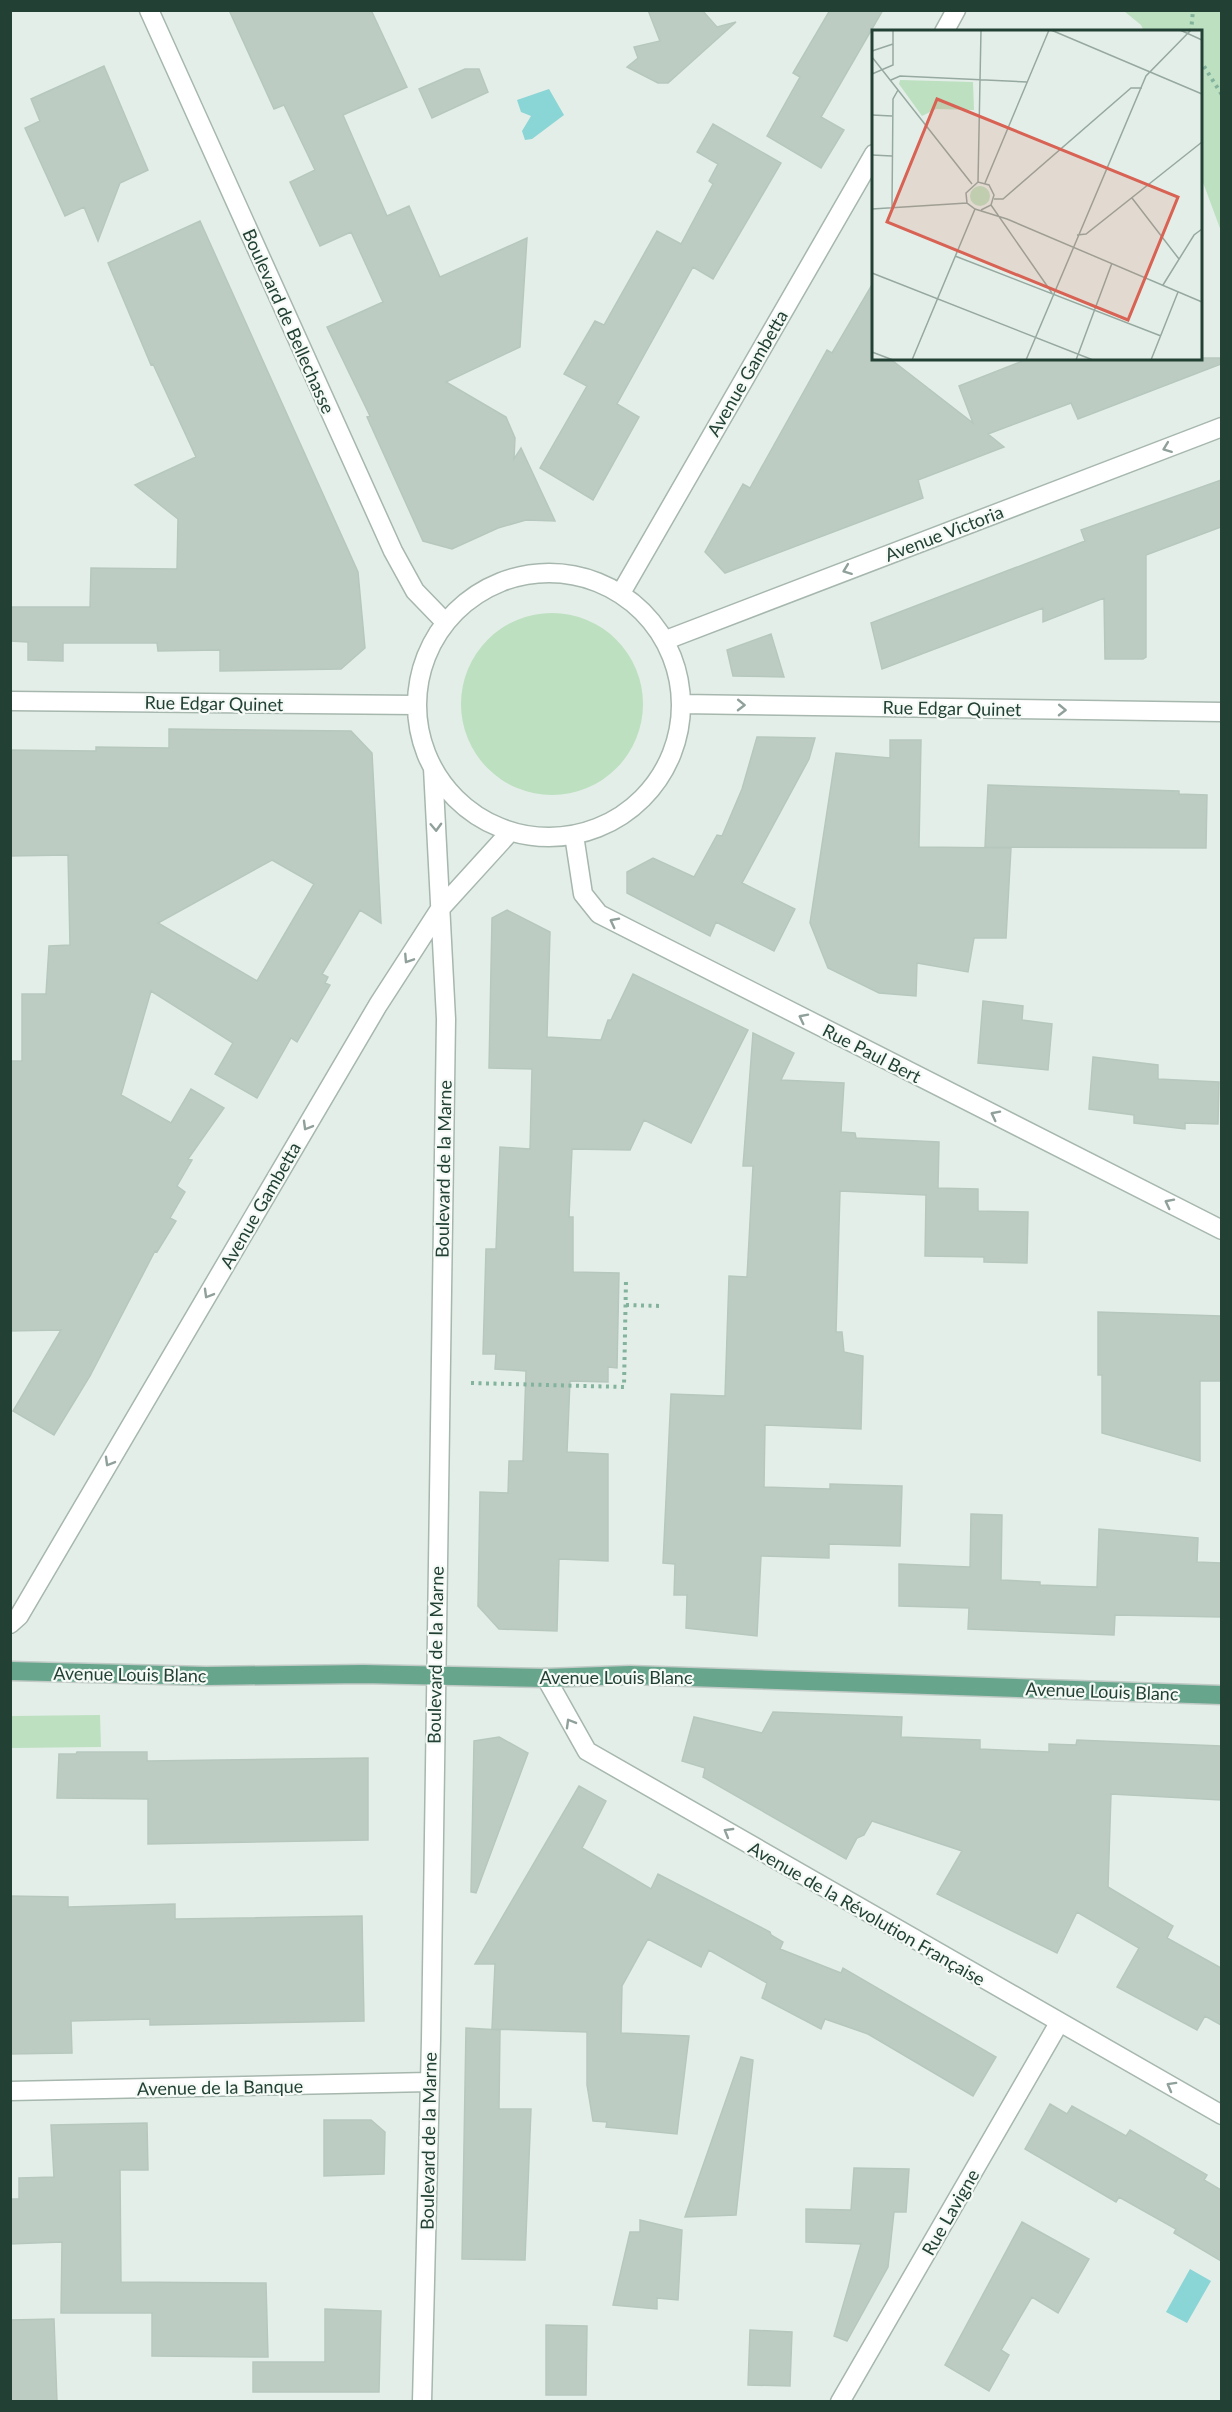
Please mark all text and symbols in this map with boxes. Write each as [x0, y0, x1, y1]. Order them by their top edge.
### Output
inset map [872, 30, 1202, 360]
street label: Boulevard de Bellechasse [238, 225, 340, 417]
street label: Avenue Gambetta [702, 306, 792, 440]
one-way arrow [1162, 441, 1173, 453]
street label: Avenue Victoria [882, 500, 1006, 566]
one-way arrow [843, 563, 854, 575]
street label: Rue Edgar Quinet [144, 691, 284, 715]
street label: Rue Edgar Quinet [882, 696, 1022, 720]
one-way arrow [736, 699, 745, 711]
one-way arrow [1057, 703, 1066, 716]
one-way arrow [429, 822, 442, 831]
one-way arrow [610, 918, 621, 929]
one-way arrow [404, 952, 415, 963]
one-way arrow [798, 1013, 809, 1025]
street label: Rue Paul Bert [819, 1019, 925, 1087]
street label: Boulevard de la Marne [430, 1080, 456, 1258]
one-way arrow [991, 1111, 1002, 1123]
one-way arrow [303, 1119, 314, 1130]
street label: Avenue Gambetta [215, 1138, 305, 1272]
one-way arrow [1165, 1199, 1176, 1211]
one-way arrow [204, 1288, 216, 1298]
one-way arrow [105, 1456, 117, 1466]
street label: Boulevard de la Marne [422, 1566, 448, 1744]
street label: Avenue Louis Blanc [53, 1662, 207, 1686]
street label: Avenue Louis Blanc [539, 1666, 693, 1688]
street label: Avenue Louis Blanc [1025, 1677, 1179, 1705]
one-way arrow [566, 1719, 578, 1730]
one-way arrow [724, 1828, 734, 1840]
street label: Avenue de la Révolution Française [745, 1836, 989, 1990]
street label: Boulevard de la Marne [415, 2052, 441, 2230]
street label: Avenue de la Banque [137, 2075, 303, 2099]
one-way arrow [1166, 2082, 1177, 2093]
street label: Rue Lavigne [917, 2165, 983, 2259]

